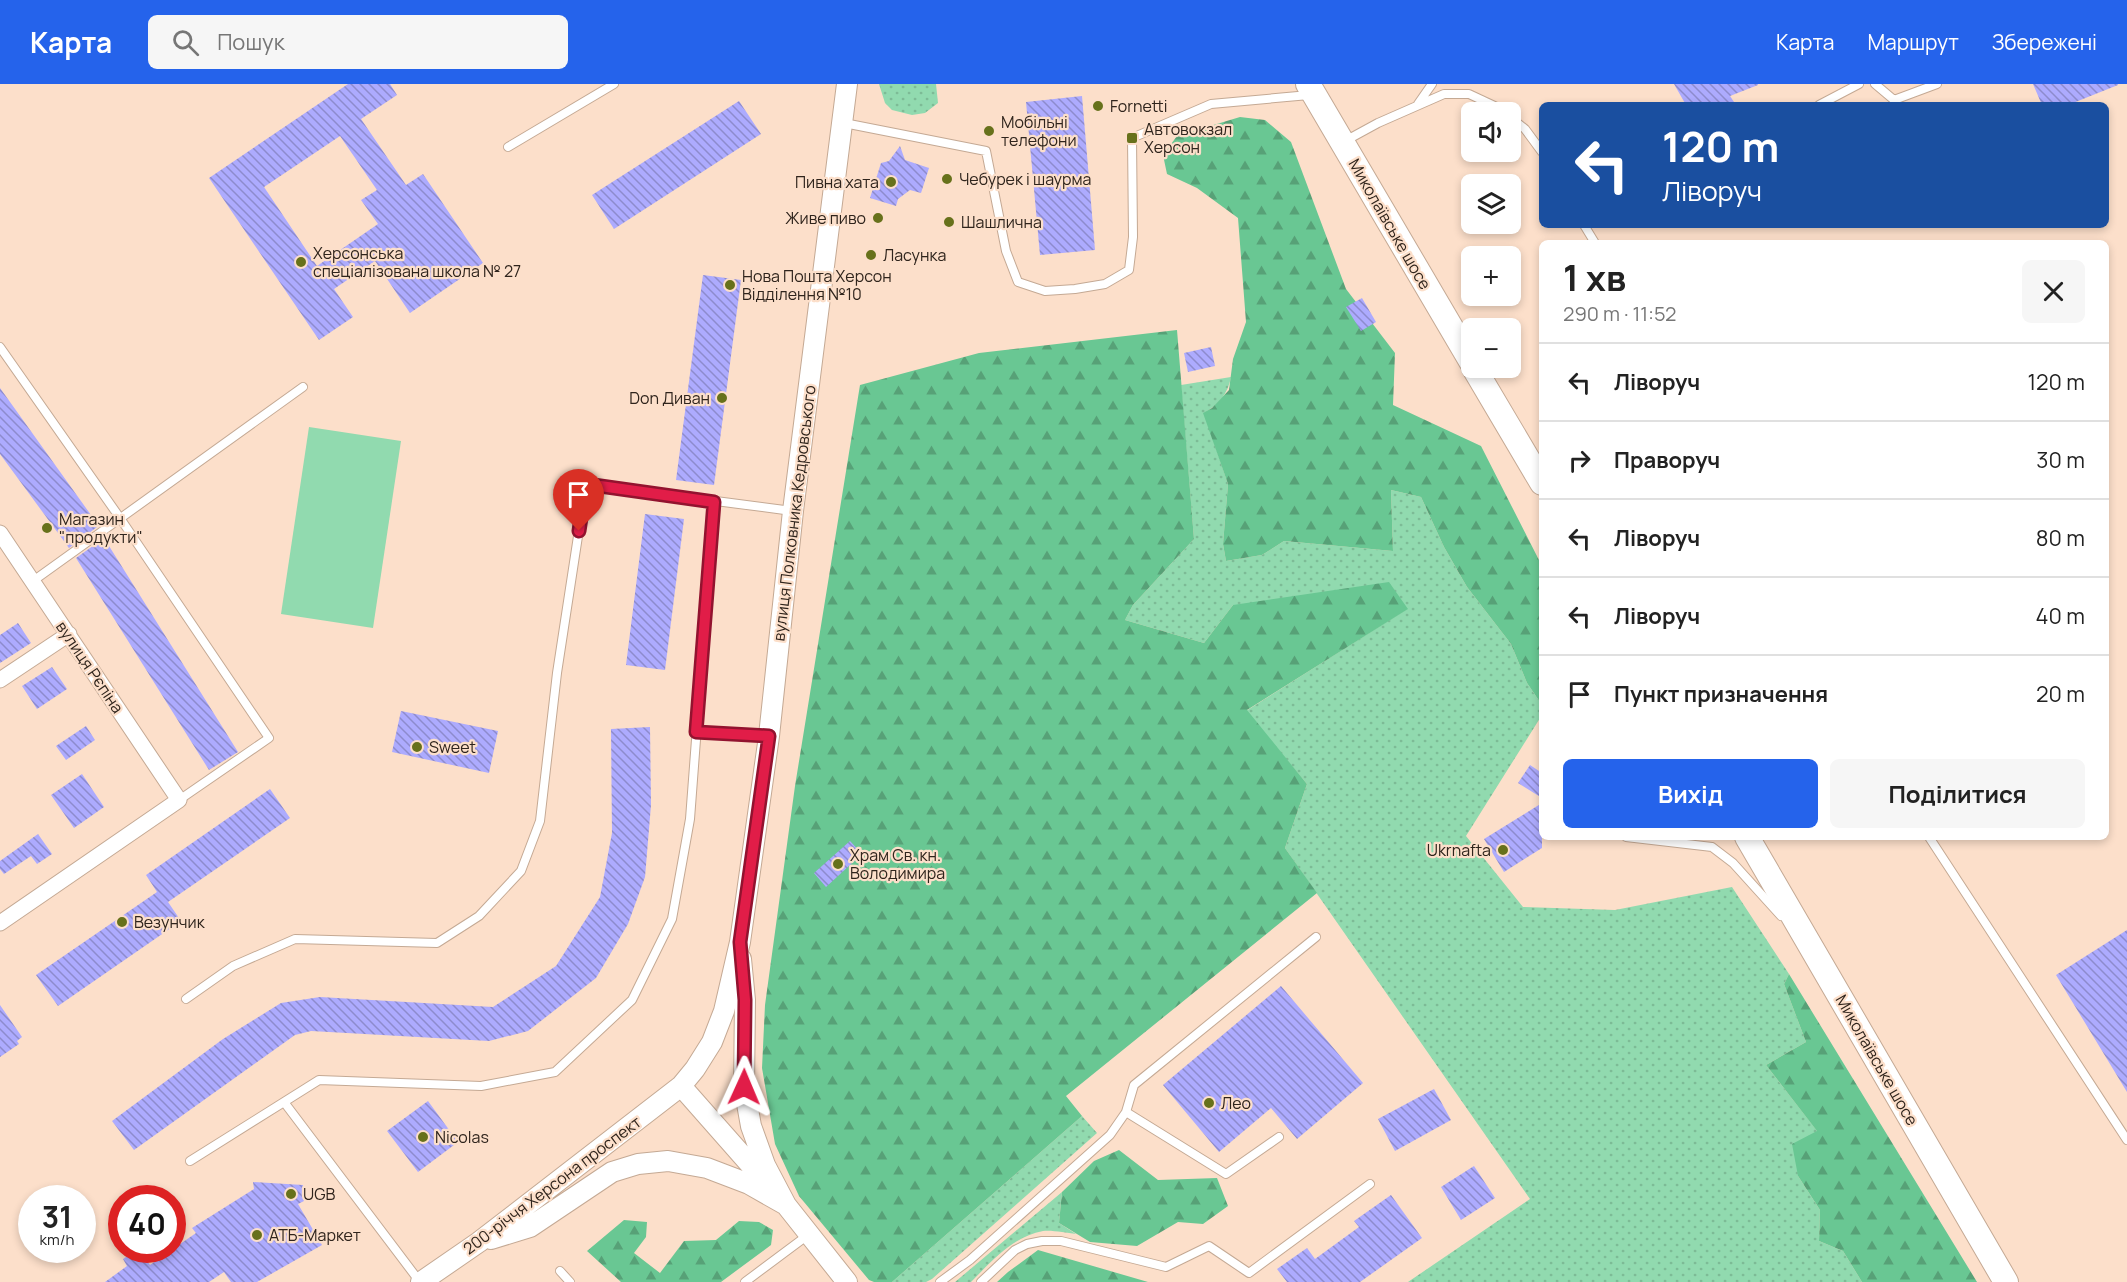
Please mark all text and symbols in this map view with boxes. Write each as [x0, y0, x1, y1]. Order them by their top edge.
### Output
search box [148, 15, 568, 69]
text: Карта [30, 23, 112, 61]
icon: search [169, 26, 202, 59]
text: Пошук [217, 27, 285, 57]
text: Карта [1776, 28, 1834, 56]
text: Маршрут [1867, 28, 1959, 56]
text: Збережені [1992, 28, 2097, 56]
place label: Fornetti [1110, 95, 1167, 117]
marker: Fornetti [1091, 99, 1105, 113]
map controls [1461, 102, 1521, 378]
button: sound [1461, 102, 1521, 162]
place label: Мобільні телефони [1001, 111, 1077, 151]
text: 120 m [1662, 117, 1779, 175]
place label: Автовокзал Херсон [1144, 118, 1232, 158]
marker: Мобільні телефони [982, 124, 996, 138]
icon: left [1563, 126, 1641, 204]
marker: Автовокзал Херсон [1125, 131, 1139, 145]
street label: Миколаївське шосе [1344, 155, 1436, 293]
place label: Чебурек і шаурма [959, 168, 1091, 190]
place label: Пивна хата [795, 171, 879, 193]
marker: Чебурек і шаурма [940, 172, 954, 186]
text: Ліворуч [1662, 172, 1762, 209]
button: layers [1461, 174, 1521, 234]
marker: Пивна хата [884, 175, 898, 189]
place label: Живе пиво [785, 207, 866, 229]
marker: Живе пиво [871, 211, 885, 225]
place label: Шашлична [961, 211, 1042, 233]
marker: Шашлична [942, 215, 956, 229]
place label: Херсонська спеціалізована школа № 27 [313, 242, 521, 282]
place label: Ласунка [883, 244, 946, 266]
button: + [1461, 246, 1521, 306]
marker: Ласунка [864, 248, 878, 262]
text: 1 хв [1563, 253, 1626, 302]
marker: Херсонська спеціалізована школа № 27 [294, 255, 308, 269]
button: close [2022, 260, 2085, 323]
place label: Нова Пошта Херсон Відділення №10 [742, 265, 892, 305]
marker: Нова Пошта Херсон Відділення №10 [723, 278, 737, 292]
text: 290 m · 11:52 [1563, 300, 1676, 327]
button: − [1461, 318, 1521, 378]
icon: left [1563, 366, 1596, 399]
text: Ліворуч [1614, 367, 1700, 397]
text: 120 m [2027, 367, 2085, 397]
street label: вулиця Полковника Кедровського [767, 384, 821, 642]
place label: Don Диван [629, 387, 710, 409]
marker: Don Диван [715, 391, 729, 405]
icon: right [1563, 444, 1596, 477]
text: Праворуч [1614, 445, 1720, 475]
text: 30 m [2036, 445, 2085, 475]
pin [553, 469, 604, 531]
icon: arrive [562, 478, 595, 511]
place label: Магазин "продукти" [59, 508, 143, 548]
marker: Магазин "продукти" [40, 521, 54, 535]
icon: left [1563, 522, 1596, 555]
text: Ліворуч [1614, 523, 1700, 553]
text: 80 m [2036, 523, 2085, 553]
icon: left [1563, 600, 1596, 633]
text: Ліворуч [1614, 601, 1700, 631]
text: 40 m [2036, 601, 2085, 631]
street label: вулиця Рєпіна [51, 617, 129, 717]
icon: arrive [1563, 678, 1596, 711]
text: Пункт призначення [1614, 679, 1828, 709]
text: 20 m [2036, 679, 2085, 709]
place label: Sweet [429, 736, 476, 758]
marker: Sweet [410, 740, 424, 754]
button: Вихід [1563, 759, 1818, 828]
button: Поділитися [1830, 759, 2085, 828]
place label: Ukrnafta [1427, 839, 1491, 861]
marker: Ukrnafta [1496, 843, 1510, 857]
place label: Храм Св. кн. Володимира [850, 844, 945, 884]
marker: Храм Св. кн. Володимира [831, 857, 845, 871]
place label: Везунчик [134, 911, 206, 933]
marker: Везунчик [115, 915, 129, 929]
street label: Миколаївське шосе [1831, 991, 1923, 1129]
position arrow [712, 1055, 776, 1119]
place label: Лео [1221, 1092, 1251, 1114]
marker: Лео [1202, 1096, 1216, 1110]
street label: 200-річчя Херсона проспект [459, 1111, 645, 1259]
place label: Nicolas [435, 1126, 489, 1148]
marker: Nicolas [416, 1130, 430, 1144]
place label: UGB [303, 1183, 336, 1205]
speed limit sign: 40 [108, 1185, 186, 1263]
marker: UGB [284, 1187, 298, 1201]
text: 31 [42, 1196, 72, 1237]
place label: АТБ-Маркет [269, 1224, 361, 1246]
marker: АТБ-Маркет [250, 1228, 264, 1242]
text: km/h [40, 1229, 74, 1250]

